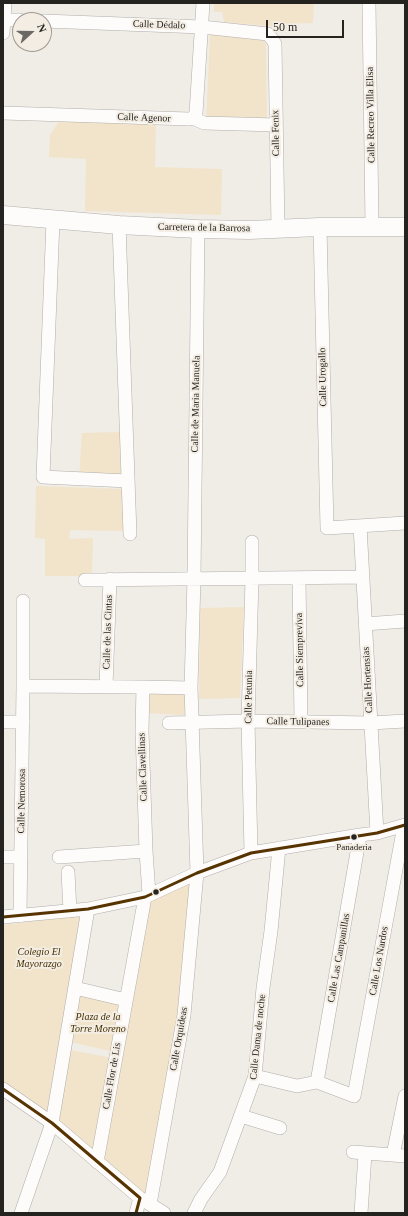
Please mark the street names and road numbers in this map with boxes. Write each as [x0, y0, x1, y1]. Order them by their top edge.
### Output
street label: Calle Dédalo [133, 18, 185, 32]
street label: Calle Recreo Villa Elisa [364, 67, 378, 163]
street label: Calle Fenix [270, 110, 282, 156]
street label: Calle Agenor [117, 111, 171, 125]
street label: Carretera de la Barrosa [158, 221, 250, 235]
street label: Calle Urogallo [316, 347, 330, 407]
street label: Calle de Maria Manuela [189, 355, 203, 453]
street label: Calle de las Cintas [101, 594, 115, 670]
street label: Calle Siempreviva [293, 613, 307, 687]
street label: Calle Hortensias [360, 647, 376, 713]
street label: Calle Petunia [243, 670, 255, 724]
street label: Calle Tulipanes [267, 715, 329, 729]
street label: Calle Clavellinas [136, 733, 150, 801]
street label: Calle Nemorosa [15, 769, 29, 833]
street label: Calle Las Campanillas [325, 912, 353, 1004]
street label: Calle Los Nardos [367, 925, 391, 997]
street label: Calle Dama de noche [248, 994, 268, 1080]
street label: Calle Orquídeas [167, 1006, 191, 1072]
street label: Calle Flor de Lis [100, 1042, 124, 1110]

